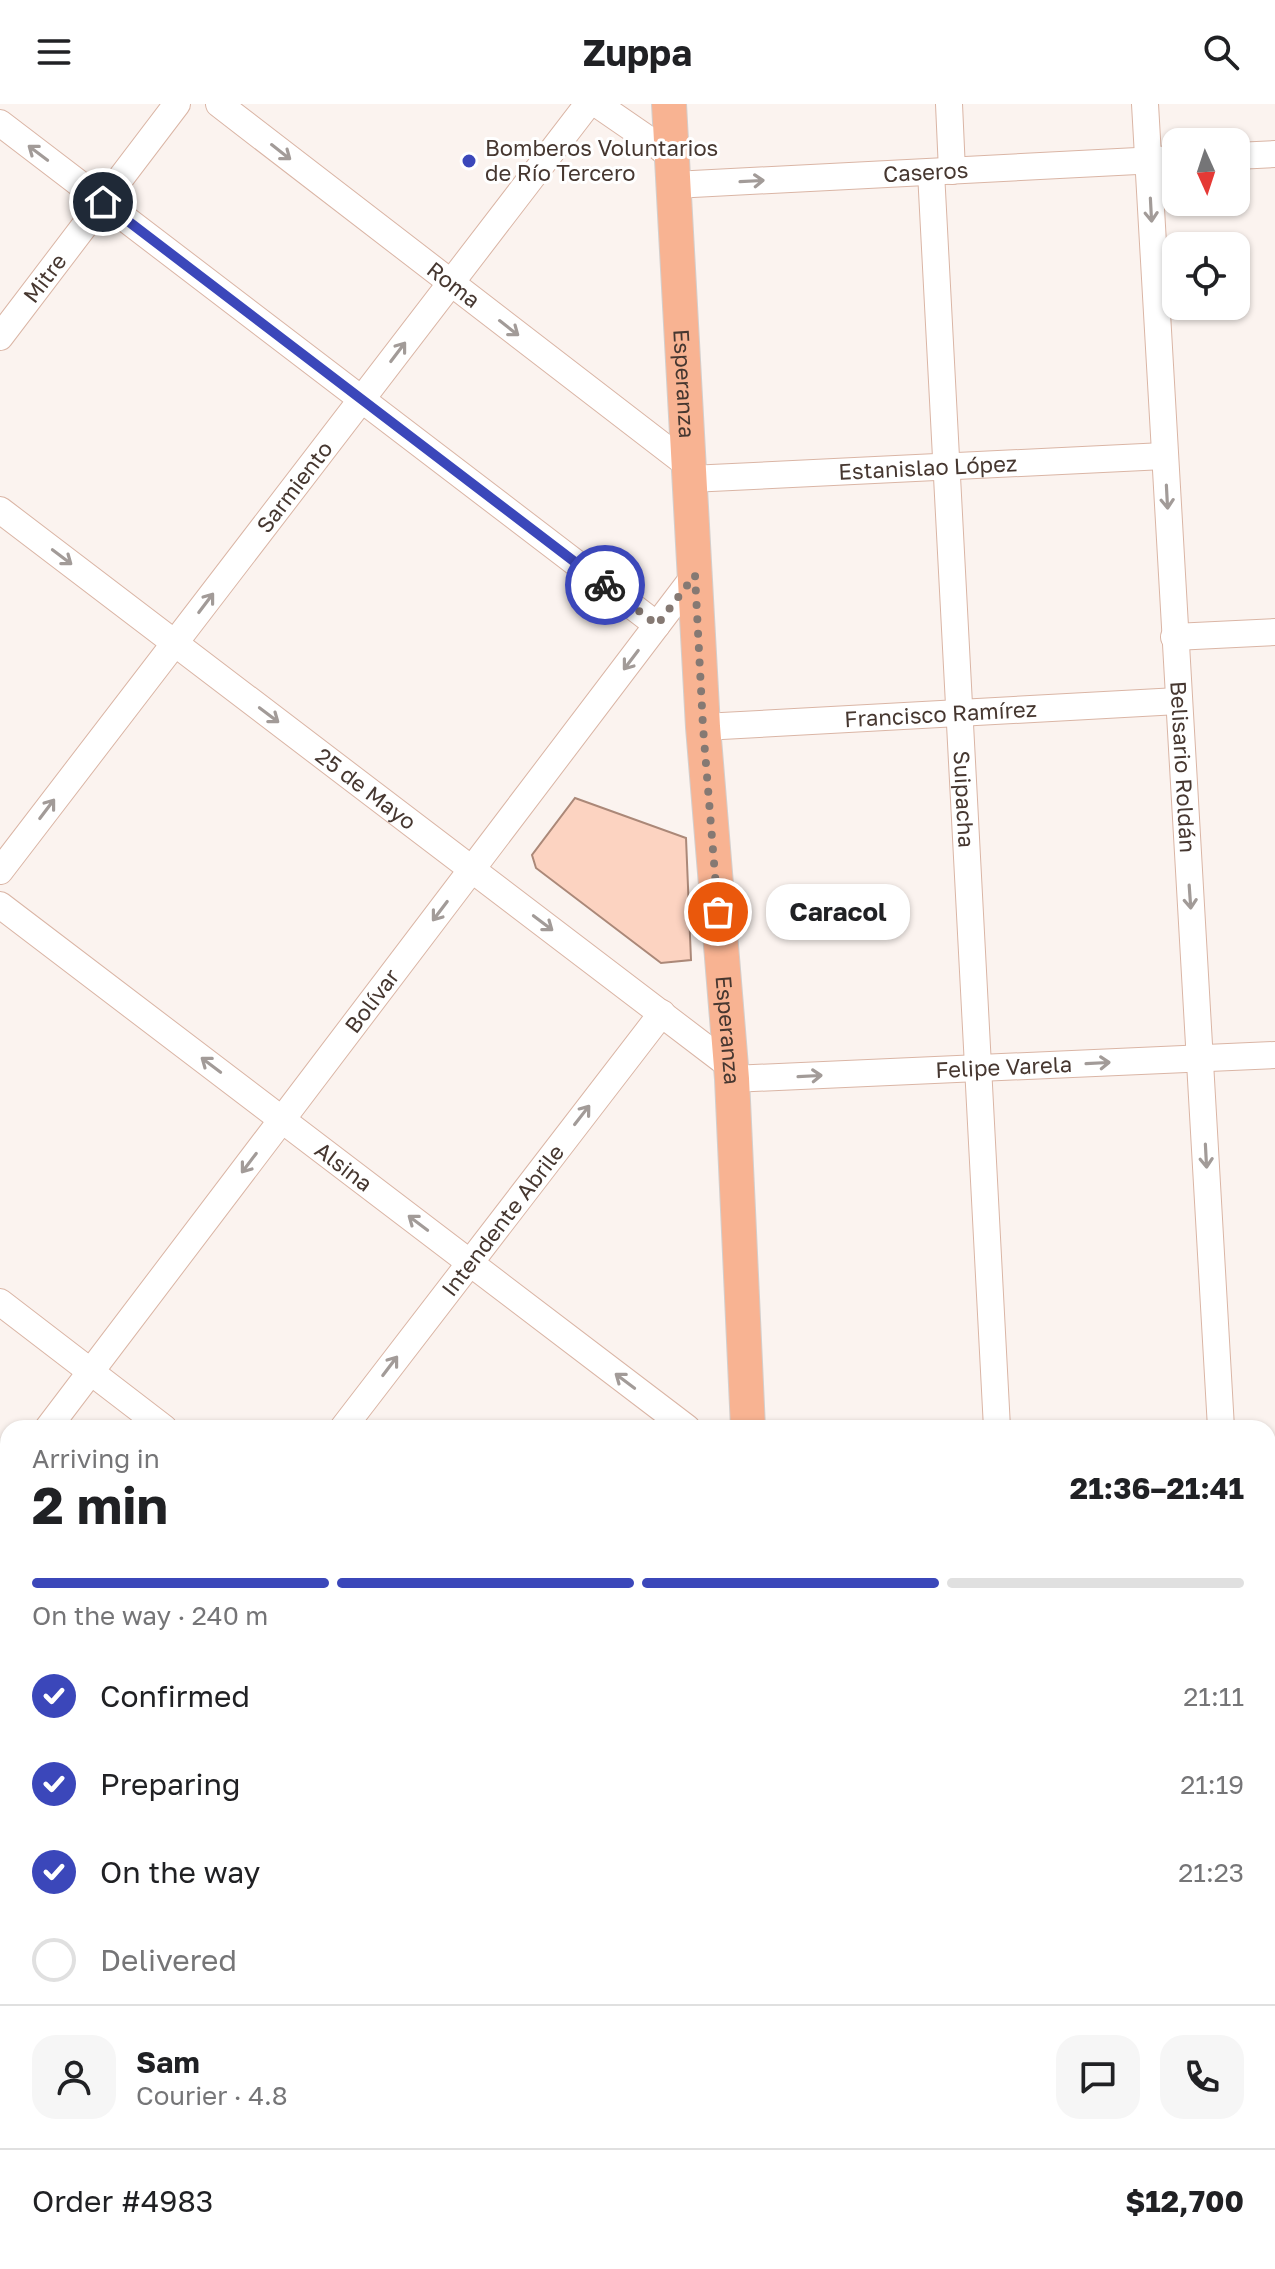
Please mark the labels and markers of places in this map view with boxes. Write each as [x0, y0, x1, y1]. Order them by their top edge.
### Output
place label: Bomberos Voluntarios de Río Tercero [485, 134, 718, 186]
marker: Bomberos Voluntarios de Río Tercero [460, 152, 478, 170]
pin [69, 168, 137, 236]
pin [684, 878, 752, 946]
callout: Caracol [766, 884, 910, 940]

